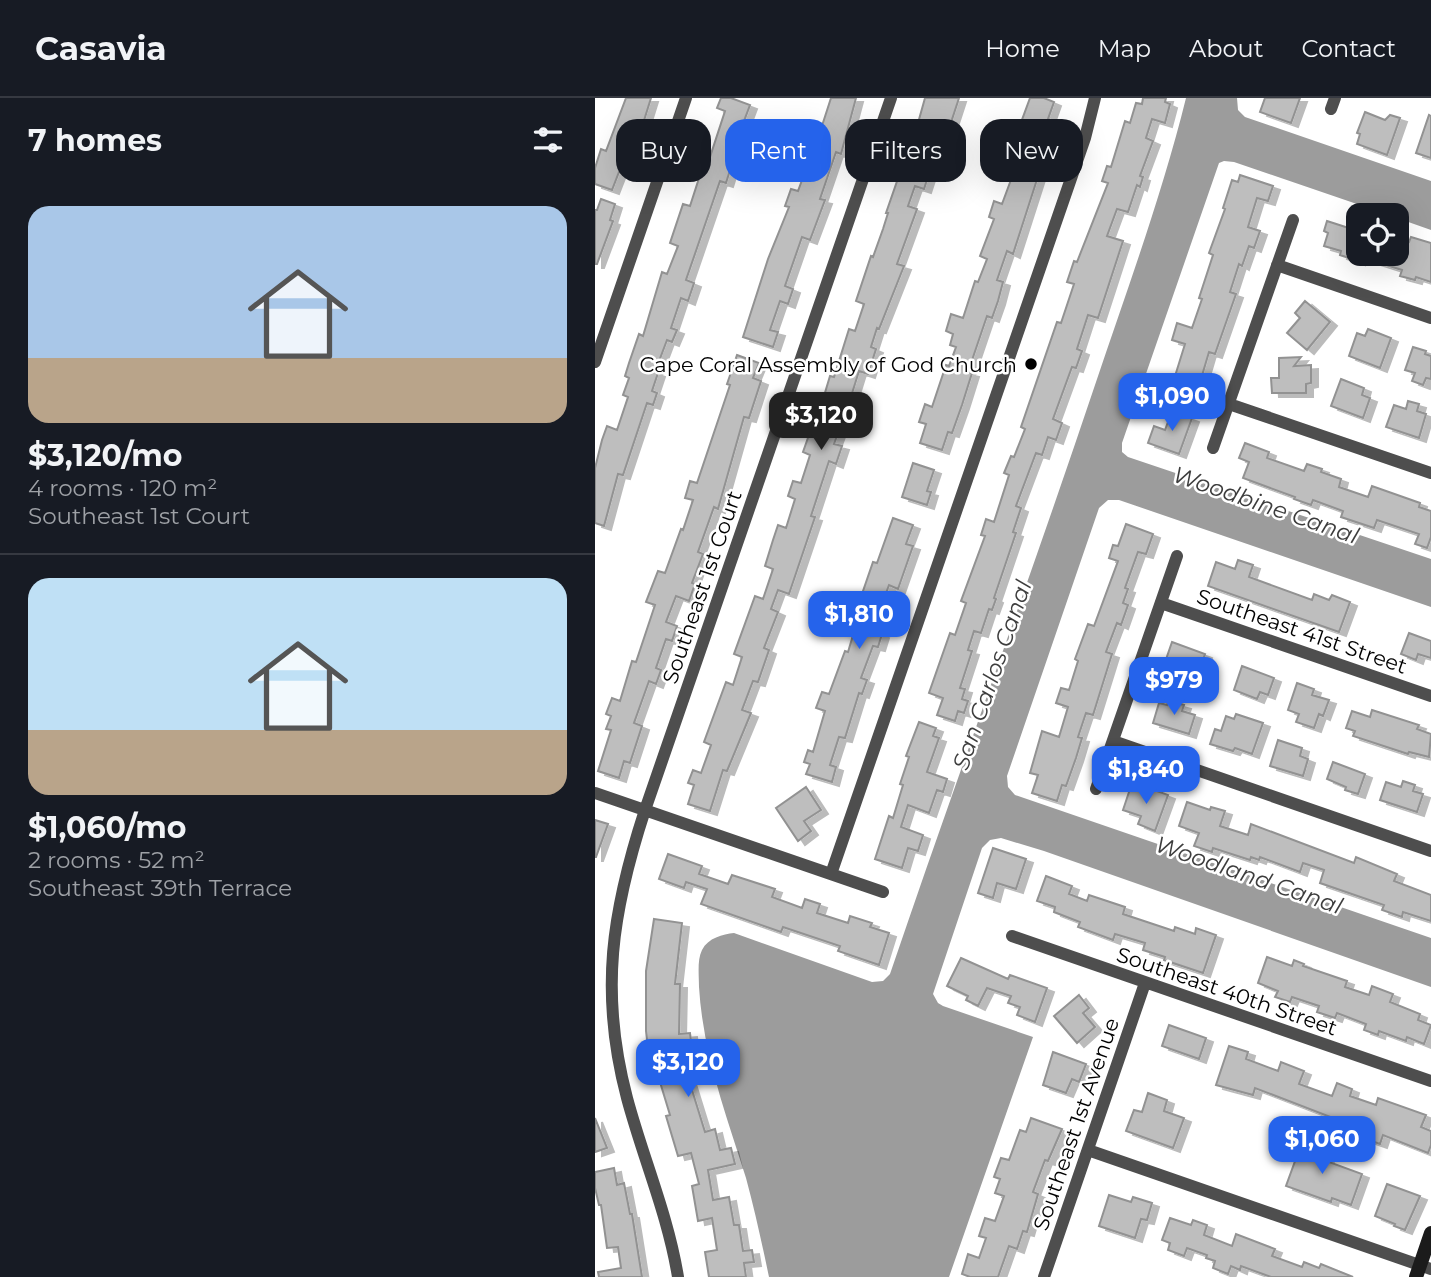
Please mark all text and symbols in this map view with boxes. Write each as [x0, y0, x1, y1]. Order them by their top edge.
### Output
text: Casavia [35, 28, 167, 68]
text: Home [985, 34, 1060, 63]
text: Map [1098, 34, 1151, 63]
text: About [1189, 34, 1263, 63]
text: Contact [1301, 34, 1396, 63]
chip: Buy [616, 119, 711, 182]
chip: Rent [725, 119, 831, 182]
chip: Filters [845, 119, 966, 182]
chip: New [980, 119, 1083, 182]
icon: filters [529, 121, 567, 159]
text: 7 homes [28, 122, 162, 159]
map controls [1346, 203, 1409, 266]
button: locate [1346, 203, 1409, 266]
icon: home [235, 251, 361, 377]
place label: Cape Coral Assembly of God Church [640, 352, 1017, 377]
marker: Cape Coral Assembly of God Church [1023, 356, 1039, 372]
pin: $1,090 [1115, 374, 1229, 433]
text: $1,090 [1134, 382, 1210, 410]
pin: $3,120 [764, 392, 878, 452]
text: $3,120 [785, 401, 857, 429]
text: $3,120/mo [28, 437, 182, 474]
water label: Woodbine Canal [1170, 460, 1363, 550]
text: 4 rooms · 120 m² [28, 474, 217, 502]
street label: Southeast 1st Court [657, 487, 747, 687]
text: Southeast 1st Court [28, 502, 250, 530]
water label: San Carlos Canal [946, 576, 1038, 774]
street label: Southeast 41st Street [1194, 583, 1410, 679]
pin: $1,810 [802, 592, 916, 651]
text: $1,810 [824, 600, 894, 628]
icon: home [235, 623, 361, 749]
pin: $979 [1133, 658, 1215, 717]
text: $979 [1145, 666, 1203, 694]
pin: $1,840 [1089, 746, 1203, 806]
text: $1,840 [1108, 755, 1184, 783]
text: $1,060/mo [28, 809, 186, 846]
water label: Woodland Canal [1152, 830, 1347, 920]
text: 2 rooms · 52 m² [28, 846, 205, 874]
text: Southeast 39th Terrace [28, 874, 292, 902]
street label: Southeast 40th Street [1113, 941, 1341, 1041]
street label: Southeast 1st Avenue [1028, 1014, 1124, 1234]
pin: $3,120 [631, 1040, 745, 1099]
text: $3,120 [652, 1048, 724, 1076]
pin: $1,060 [1265, 1116, 1379, 1176]
text: $1,060 [1284, 1125, 1360, 1153]

